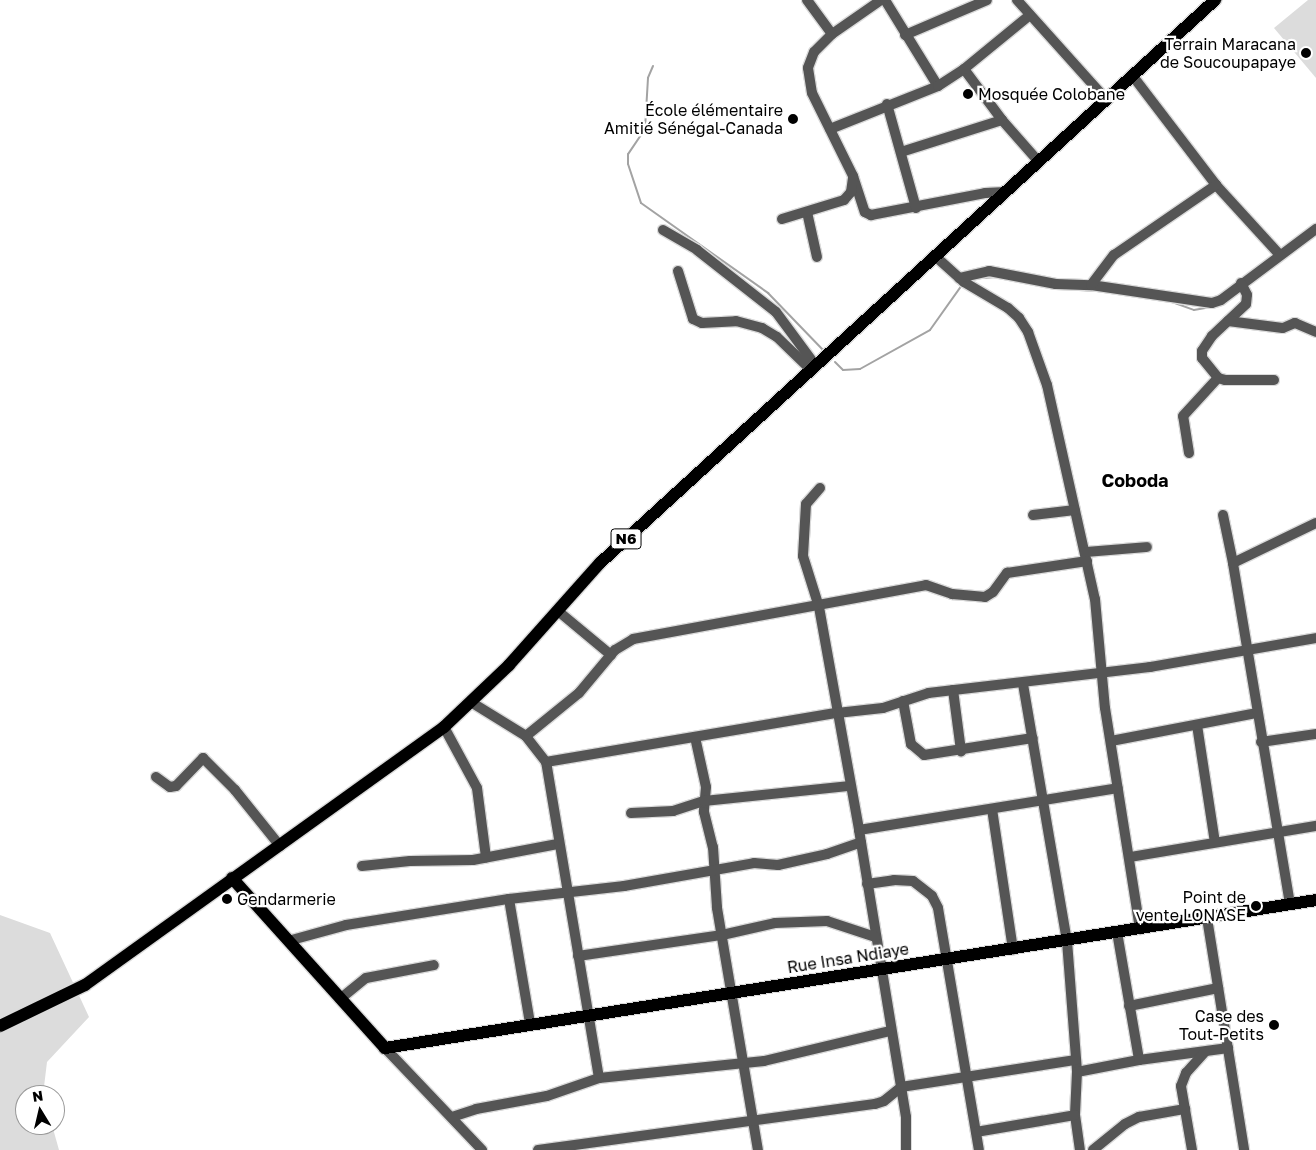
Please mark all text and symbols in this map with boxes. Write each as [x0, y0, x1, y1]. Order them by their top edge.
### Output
place label: Terrain Maracana de Soucoupapaye [1160, 34, 1296, 72]
marker: Terrain Maracana de Soucoupapaye [1300, 47, 1312, 59]
place label: Mosquée Colobane [978, 84, 1125, 104]
marker: Mosquée Colobane [962, 88, 974, 100]
place label: École élémentaire Amitié Sénégal-Canada [604, 100, 783, 138]
marker: École élémentaire Amitié Sénégal-Canada [787, 113, 799, 125]
district label: Coboda [1102, 469, 1168, 491]
road number: N6 [610, 526, 642, 552]
place label: Point de vente LONASE [1136, 887, 1246, 925]
place label: Gendarmerie [237, 889, 336, 909]
marker: Gendarmerie [221, 893, 233, 905]
marker: Point de vente LONASE [1250, 900, 1262, 912]
street label: Rue Insa Ndiaye [786, 939, 910, 977]
place label: Case des Tout-Petits [1179, 1006, 1264, 1044]
marker: Case des Tout-Petits [1268, 1019, 1280, 1031]
north arrow [15, 1085, 65, 1135]
text: N [31, 1086, 44, 1105]

